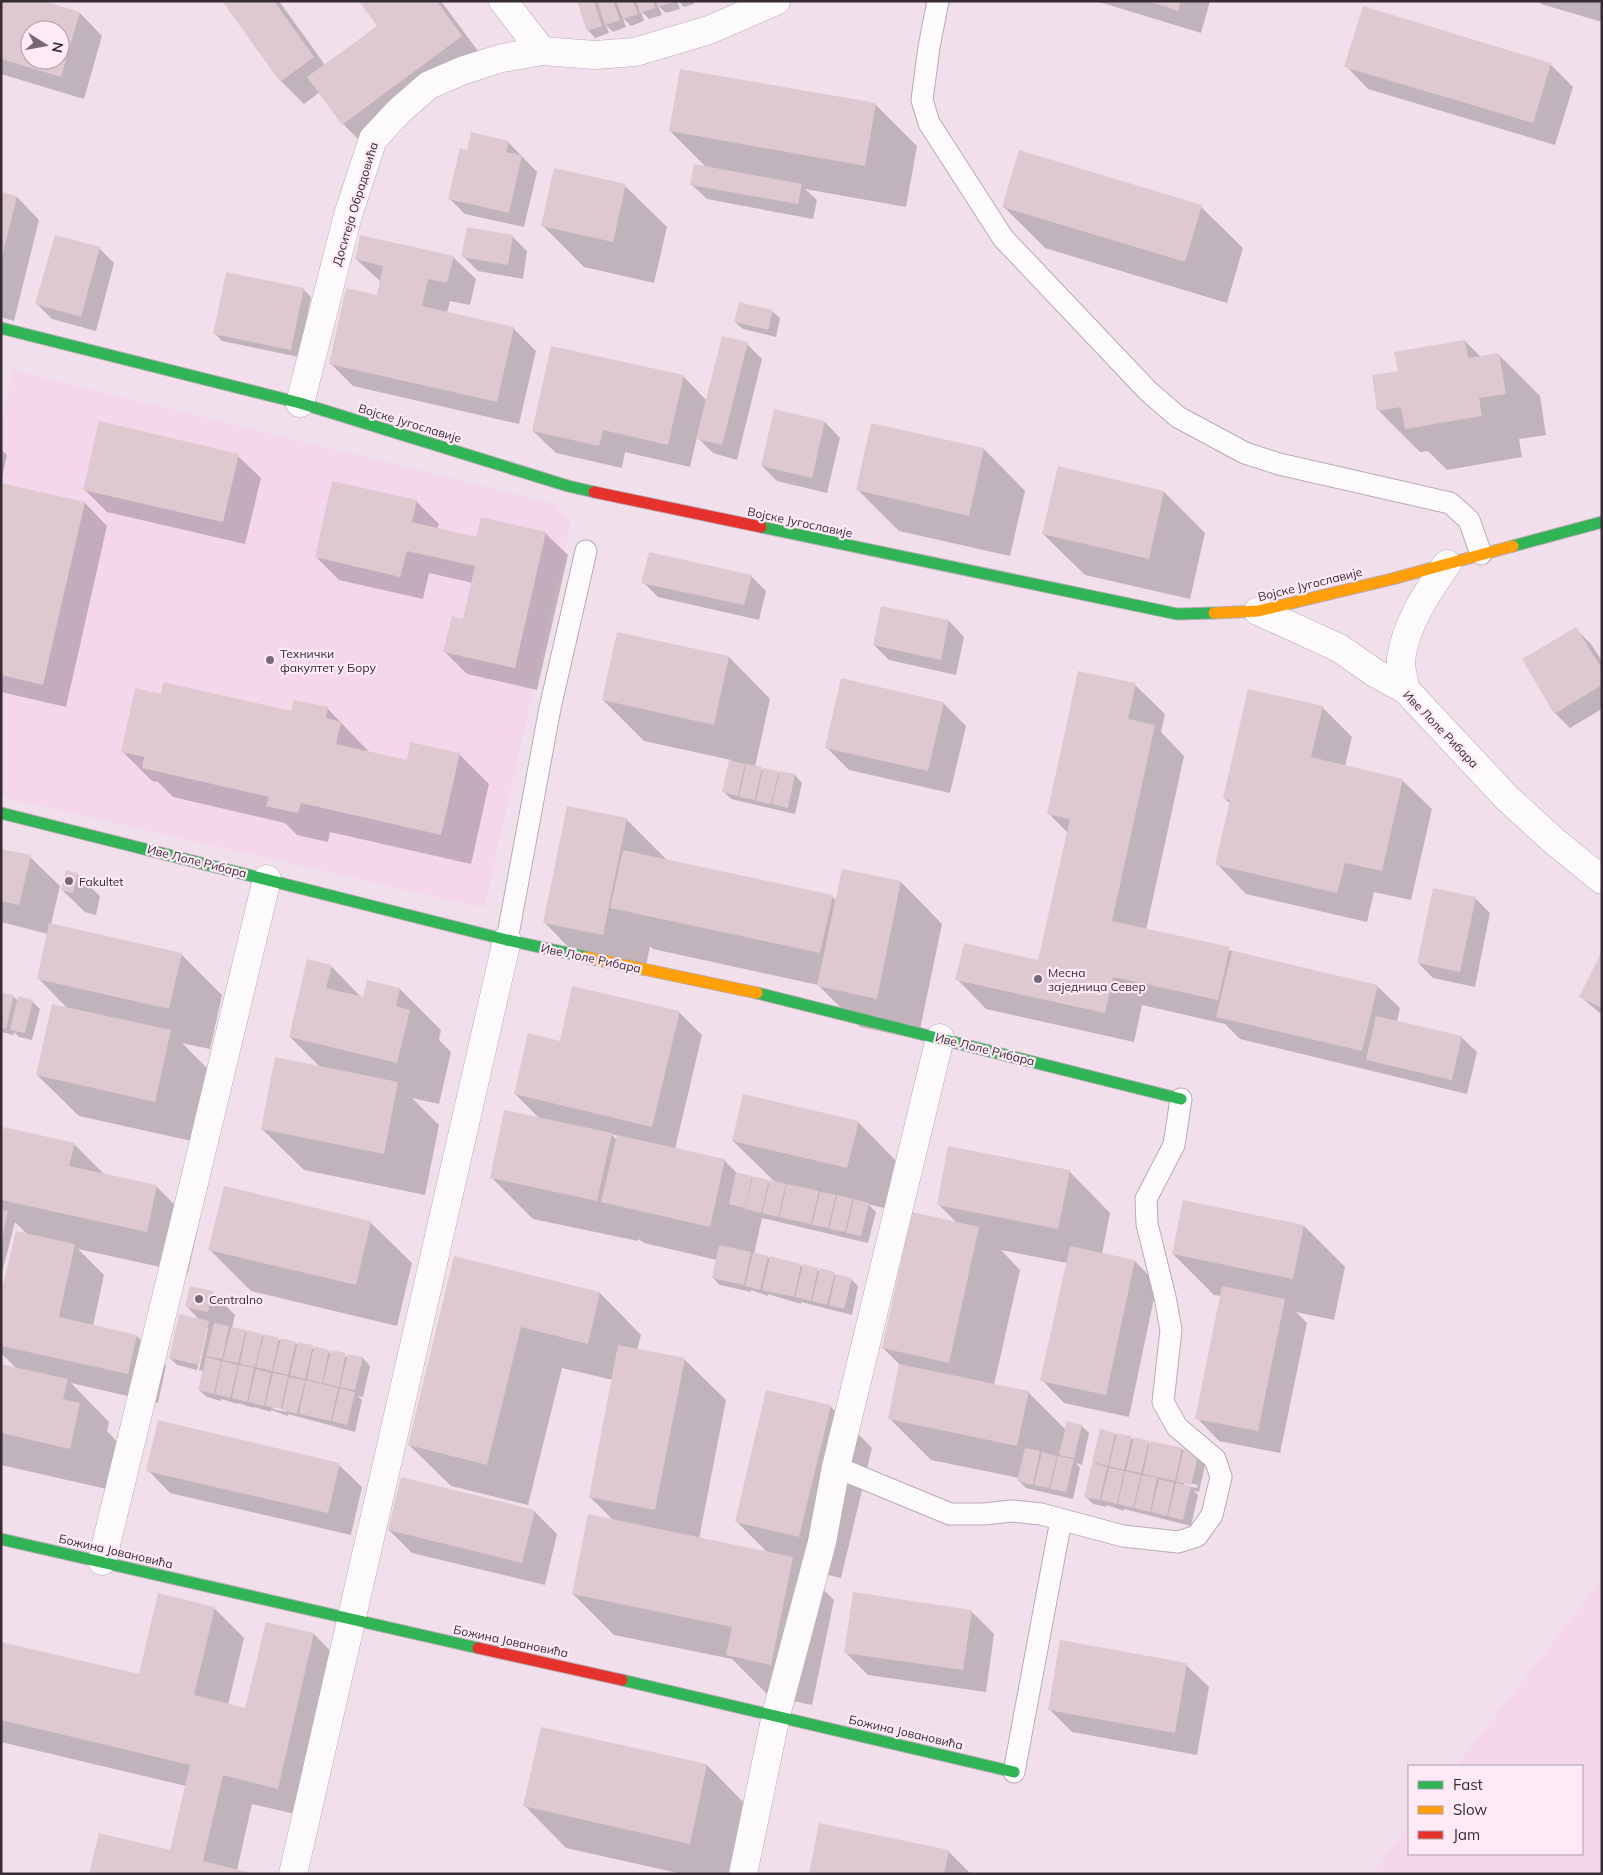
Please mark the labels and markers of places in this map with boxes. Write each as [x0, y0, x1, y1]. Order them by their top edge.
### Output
place label: Технички факултет у Бору [280, 646, 376, 675]
marker: Технички факултет у Бору [264, 654, 276, 666]
place label: Fakultet [79, 874, 124, 889]
marker: Fakultet [63, 875, 75, 887]
place label: Месна заједница Север [1048, 965, 1146, 994]
marker: Месна заједница Север [1032, 973, 1044, 985]
place label: Centralno [209, 1292, 263, 1307]
marker: Centralno [193, 1293, 205, 1305]

